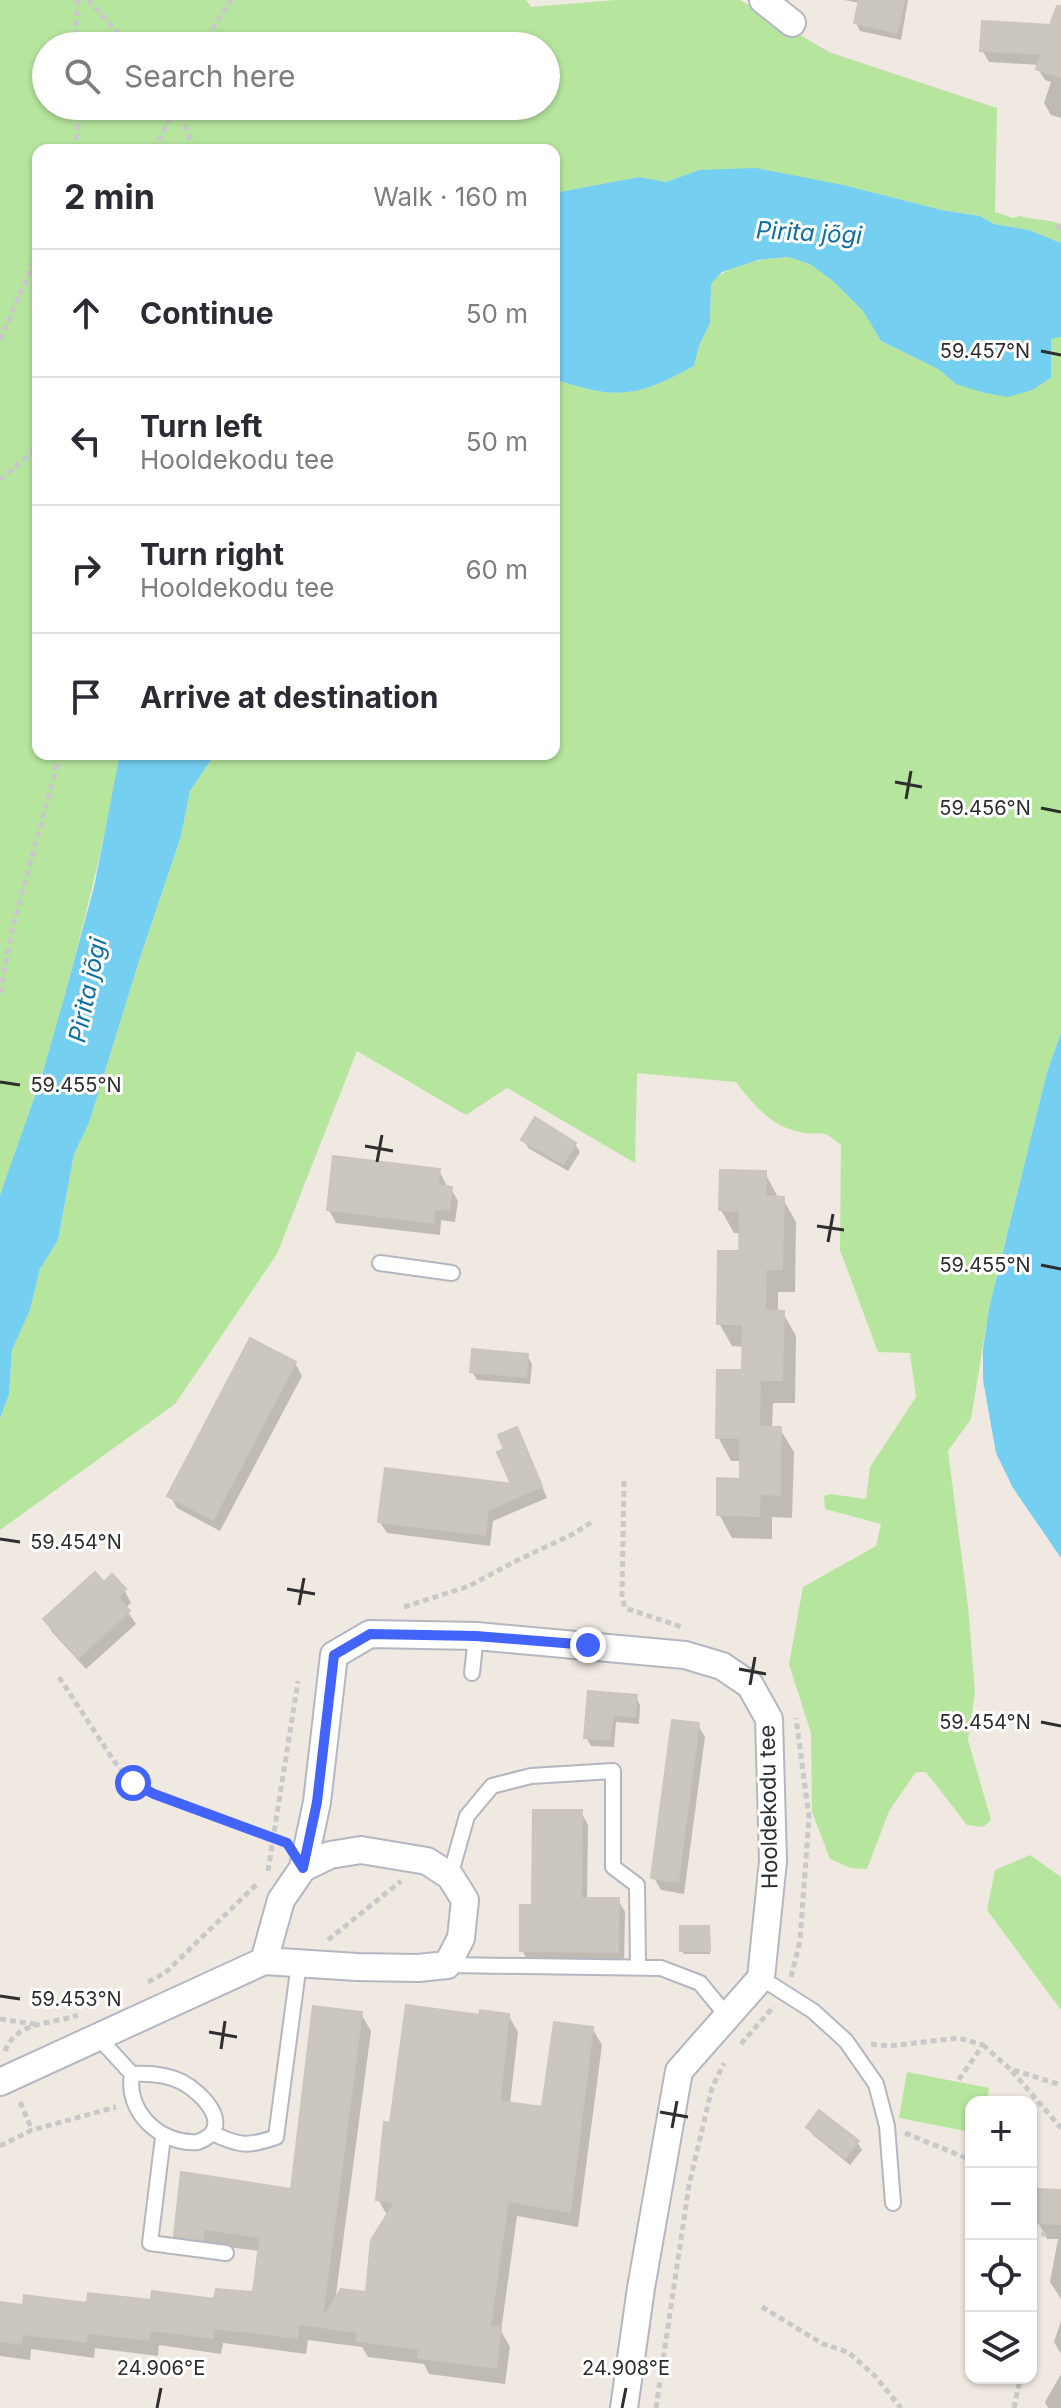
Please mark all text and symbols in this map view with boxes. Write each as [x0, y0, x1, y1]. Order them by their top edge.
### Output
search box [32, 32, 560, 120]
icon: search [60, 54, 104, 98]
text: Search here [124, 58, 296, 94]
text: 2 min [64, 176, 155, 217]
text: Walk · 160 m [373, 181, 528, 212]
water label: Pirita jõgi [755, 215, 864, 250]
icon: ahead [64, 291, 108, 335]
text: Continue [140, 295, 274, 331]
text: 50 m [466, 298, 528, 329]
text: 59.457°N [940, 339, 1030, 363]
text: Turn left [140, 408, 262, 444]
icon: left [64, 419, 108, 463]
text: 50 m [466, 426, 528, 457]
text: Hooldekodu tee [140, 444, 334, 475]
text: Turn right [140, 536, 284, 572]
icon: right [64, 547, 108, 591]
text: 60 m [465, 554, 528, 585]
text: Hooldekodu tee [140, 572, 334, 603]
icon: arrive [64, 675, 108, 719]
text: Arrive at destination [140, 679, 438, 715]
text: 59.456°N [939, 796, 1031, 820]
water label: Pirita jõgi [62, 934, 113, 1045]
text: 59.455°N [30, 1073, 122, 1097]
text: 59.455°N [939, 1253, 1031, 1277]
text: 59.454°N [30, 1530, 122, 1554]
route end [570, 1627, 606, 1663]
text: 59.454°N [939, 1710, 1031, 1734]
street label: Hooldekodu tee [754, 1725, 782, 1889]
route start [115, 1765, 151, 1801]
text: 59.453°N [30, 1987, 122, 2011]
map controls [965, 2096, 1037, 2384]
button: + [965, 2096, 1037, 2168]
button: − [965, 2168, 1037, 2240]
button: locate [965, 2240, 1037, 2312]
button: layers [965, 2312, 1037, 2384]
text: 24.906°E [117, 2356, 205, 2380]
text: 24.908°E [582, 2356, 670, 2380]

